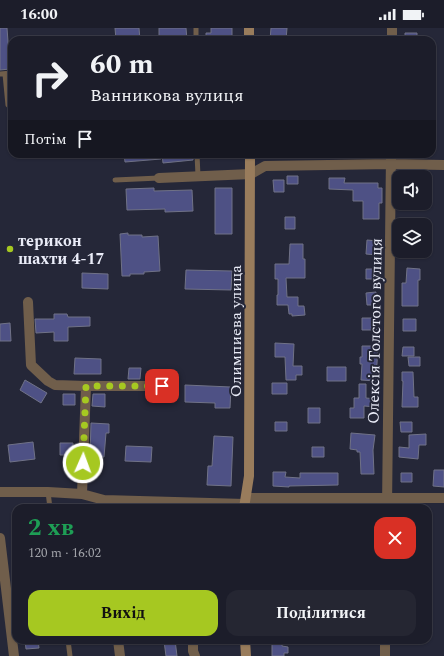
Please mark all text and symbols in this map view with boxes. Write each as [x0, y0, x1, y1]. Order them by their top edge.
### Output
text: 16:00 [20, 3, 58, 26]
text: 60 m [90, 43, 154, 86]
icon: right [24, 52, 76, 104]
text: Ванникова вулиця [90, 82, 244, 109]
text: Потім [24, 128, 66, 151]
icon: arrive [74, 128, 96, 150]
map controls [392, 170, 432, 258]
button: sound [392, 170, 432, 210]
button: layers [392, 218, 432, 258]
place label: терикон шахти 4-17 [18, 229, 104, 271]
street label: Олексія Толстого вулиця [361, 238, 389, 424]
marker: терикон шахти 4-17 [5, 244, 15, 254]
street label: Олимпиева улица [224, 265, 248, 397]
pin [145, 369, 179, 403]
icon: arrive [151, 375, 173, 397]
position arrow [62, 442, 104, 484]
text: 2 хв [28, 510, 74, 546]
button: close [374, 517, 416, 559]
text: 120 m · 16:02 [28, 543, 101, 563]
button: Вихід [28, 590, 218, 636]
button: Поділитися [226, 590, 416, 636]

